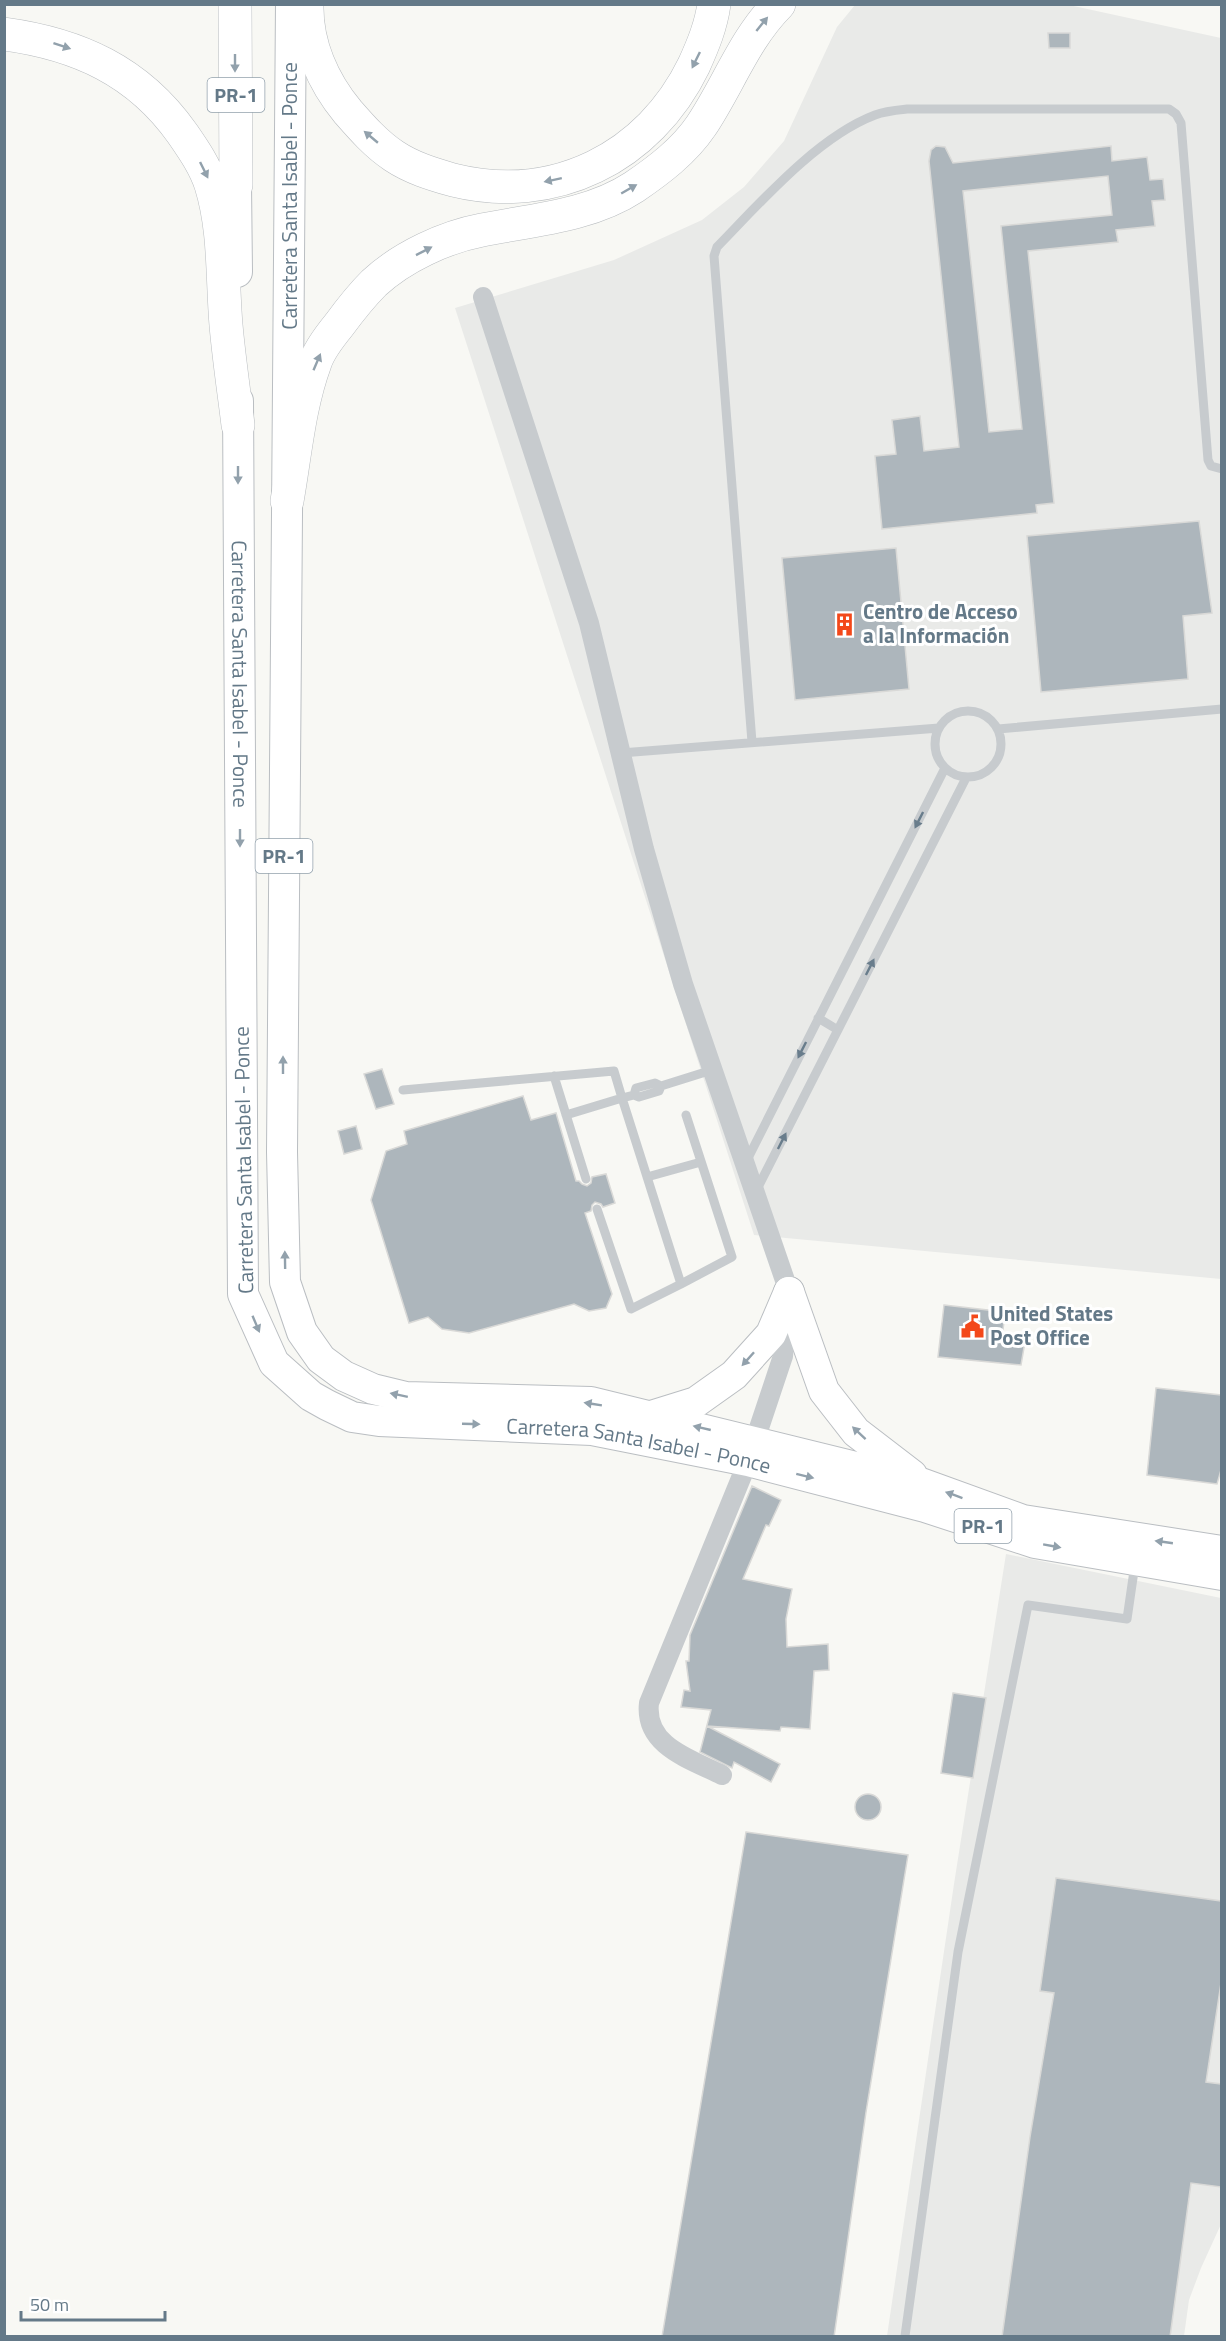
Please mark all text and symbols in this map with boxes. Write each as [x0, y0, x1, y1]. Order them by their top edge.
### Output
one-way arrow [756, 16, 768, 31]
one-way arrow [53, 42, 71, 51]
one-way arrow [691, 51, 701, 68]
one-way arrow [230, 53, 240, 72]
street label: Carretera Santa Isabel - Ponce [273, 62, 305, 330]
road number: PR-1 [208, 78, 264, 112]
one-way arrow [364, 131, 379, 144]
one-way arrow [199, 162, 209, 179]
one-way arrow [544, 176, 562, 186]
one-way arrow [621, 184, 638, 194]
one-way arrow [416, 246, 433, 256]
one-way arrow [312, 353, 321, 370]
one-way arrow [234, 465, 243, 484]
street label: Carretera Santa Isabel - Ponce [224, 540, 257, 808]
place label: Centro de Acceso a la Información [863, 595, 1018, 651]
building icon: Centro de Acceso a la Información [832, 611, 858, 637]
one-way arrow [914, 811, 924, 829]
one-way arrow [235, 828, 245, 847]
road number: PR-1 [256, 839, 312, 873]
one-way arrow [865, 959, 875, 976]
street label: Carretera Santa Isabel - Ponce [225, 1026, 261, 1294]
one-way arrow [797, 1042, 807, 1059]
one-way arrow [278, 1055, 288, 1074]
one-way arrow [777, 1133, 786, 1150]
one-way arrow [280, 1250, 290, 1269]
place label: United States Post Office [990, 1297, 1113, 1353]
public building icon: United States Post Office [959, 1313, 985, 1339]
one-way arrow [251, 1316, 260, 1333]
one-way arrow [742, 1351, 755, 1366]
one-way arrow [389, 1390, 408, 1399]
one-way arrow [583, 1399, 602, 1408]
street label: Carretera Santa Isabel - Ponce [506, 1409, 775, 1481]
one-way arrow [462, 1419, 481, 1428]
one-way arrow [693, 1423, 712, 1433]
one-way arrow [852, 1427, 867, 1440]
one-way arrow [795, 1471, 814, 1481]
one-way arrow [945, 1489, 963, 1499]
road number: PR-1 [954, 1509, 1012, 1543]
one-way arrow [1154, 1538, 1173, 1547]
one-way arrow [1043, 1542, 1062, 1551]
scale bar [21, 2284, 165, 2322]
text: 50 m [30, 2291, 69, 2318]

